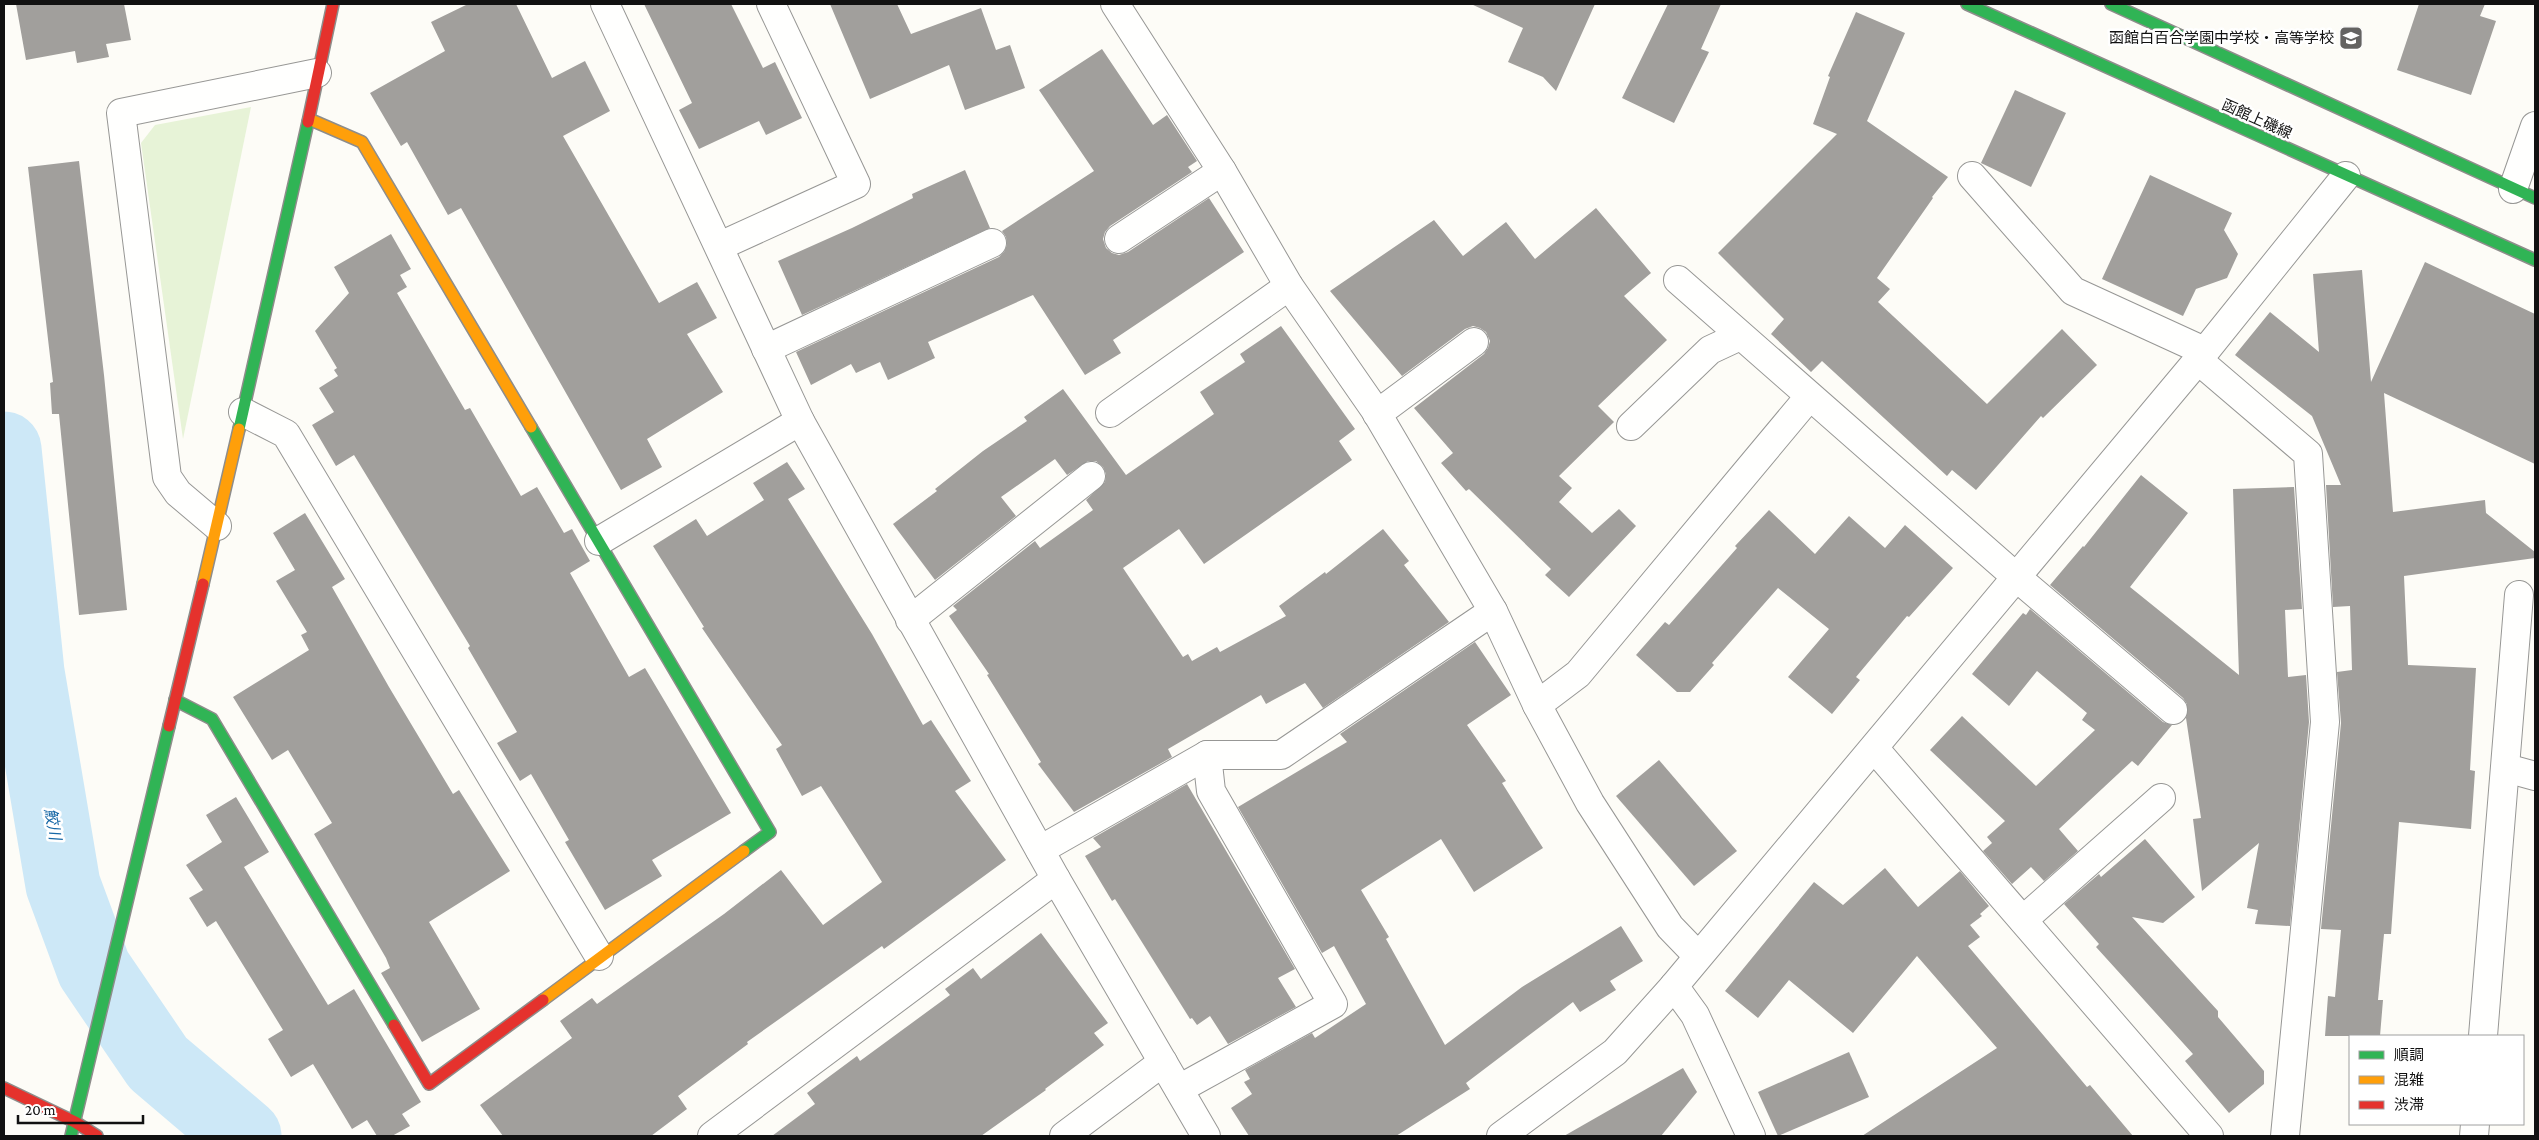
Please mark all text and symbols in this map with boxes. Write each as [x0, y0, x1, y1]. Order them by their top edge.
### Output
school or university icon: 函館白百合学園中学校・高等学校 [2338, 25, 2364, 51]
place label: 函館白百合学園中学校・高等学校 [2109, 30, 2334, 46]
street label: 函館上磯線 [2219, 96, 2295, 142]
water label: 鮫川 [42, 807, 64, 843]
legend [2349, 1035, 2524, 1125]
text: 順調 [2394, 1047, 2424, 1063]
text: 混雑 [2394, 1072, 2424, 1088]
scale bar [18, 1092, 142, 1124]
text: 渋滞 [2394, 1097, 2424, 1113]
text: 20 m [25, 1102, 56, 1118]

